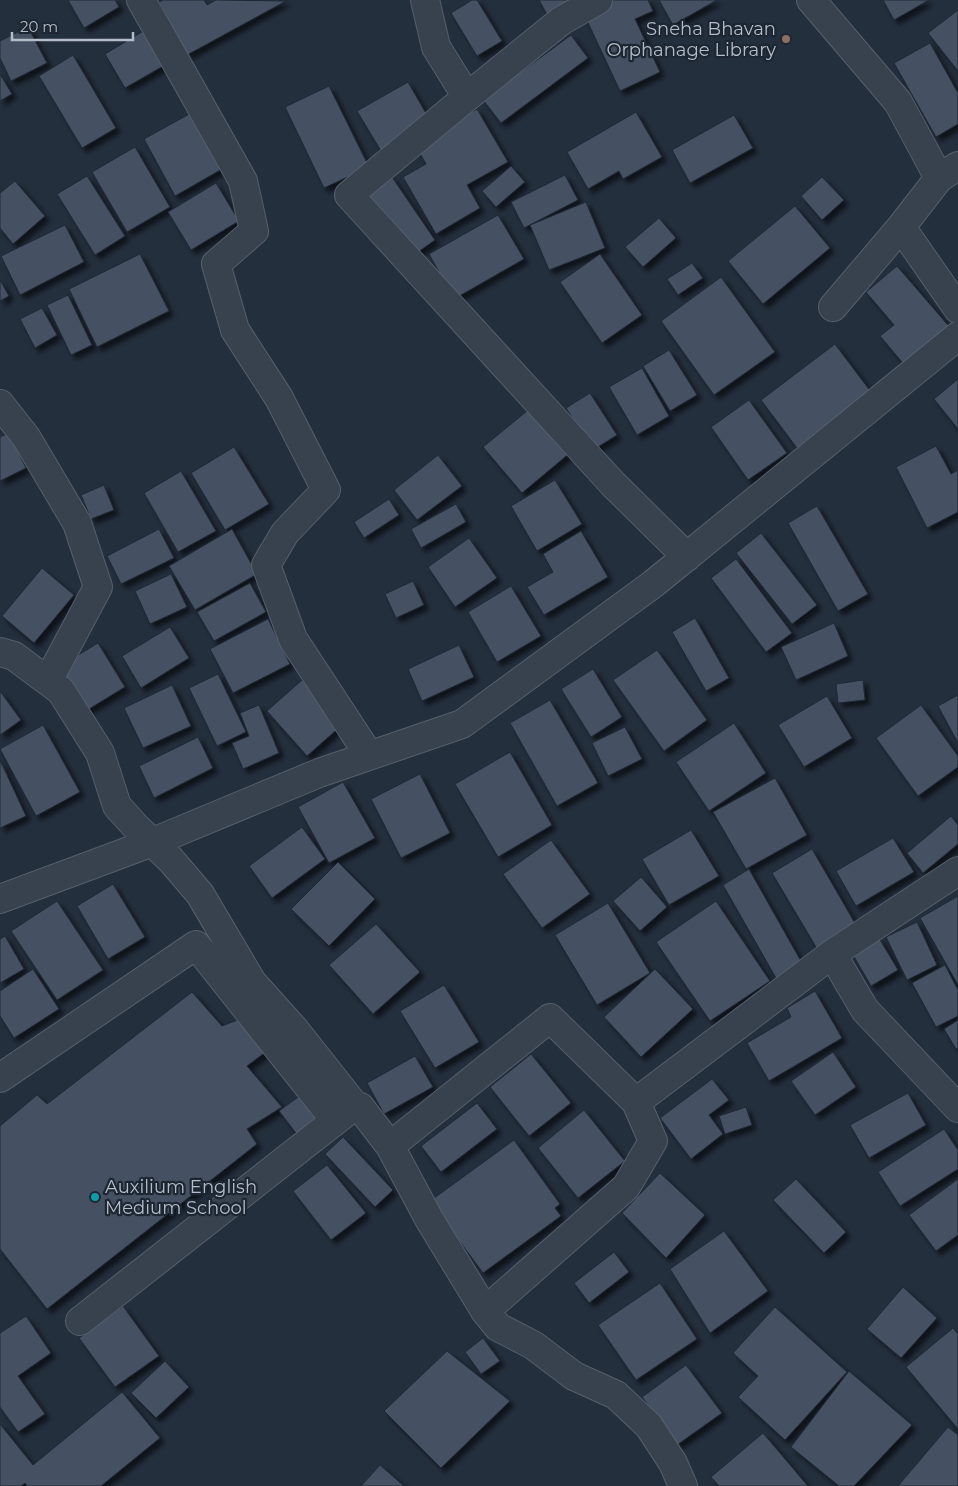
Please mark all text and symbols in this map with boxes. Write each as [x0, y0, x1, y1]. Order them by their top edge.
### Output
scale bar [12, 10, 134, 42]
text: 20 m [20, 17, 58, 36]
place label: Sneha Bhavan Orphanage Library [607, 18, 776, 61]
marker: Sneha Bhavan Orphanage Library [780, 33, 792, 45]
place label: Auxilium English Medium School [105, 1176, 257, 1219]
marker: Auxilium English Medium School [89, 1191, 101, 1203]

